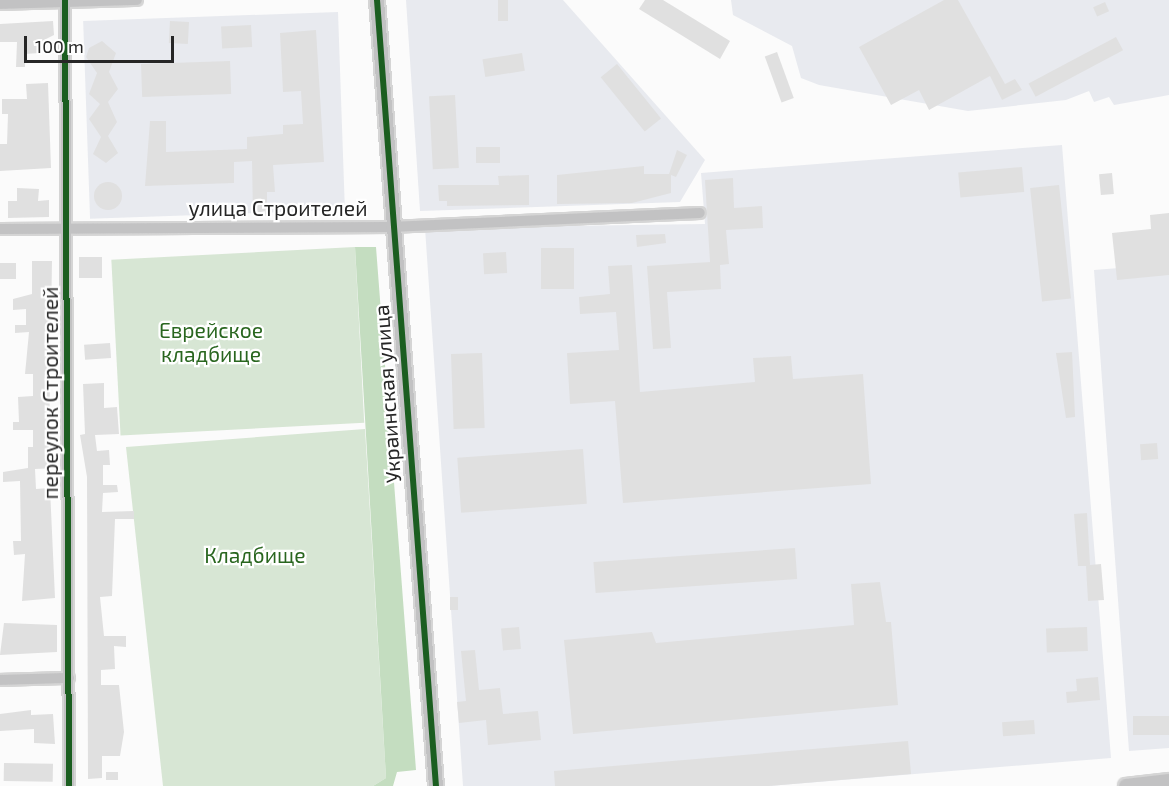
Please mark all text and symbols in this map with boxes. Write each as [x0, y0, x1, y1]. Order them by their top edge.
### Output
scale bar [27, 24, 177, 62]
text: 100 m [35, 35, 84, 57]
street label: улица Строителей [188, 195, 368, 221]
street label: переулок Строителей [37, 287, 63, 499]
street label: Украинская улица [368, 304, 406, 484]
park label: Еврейское кладбище [159, 317, 263, 367]
park label: Кладбище [204, 542, 306, 568]

